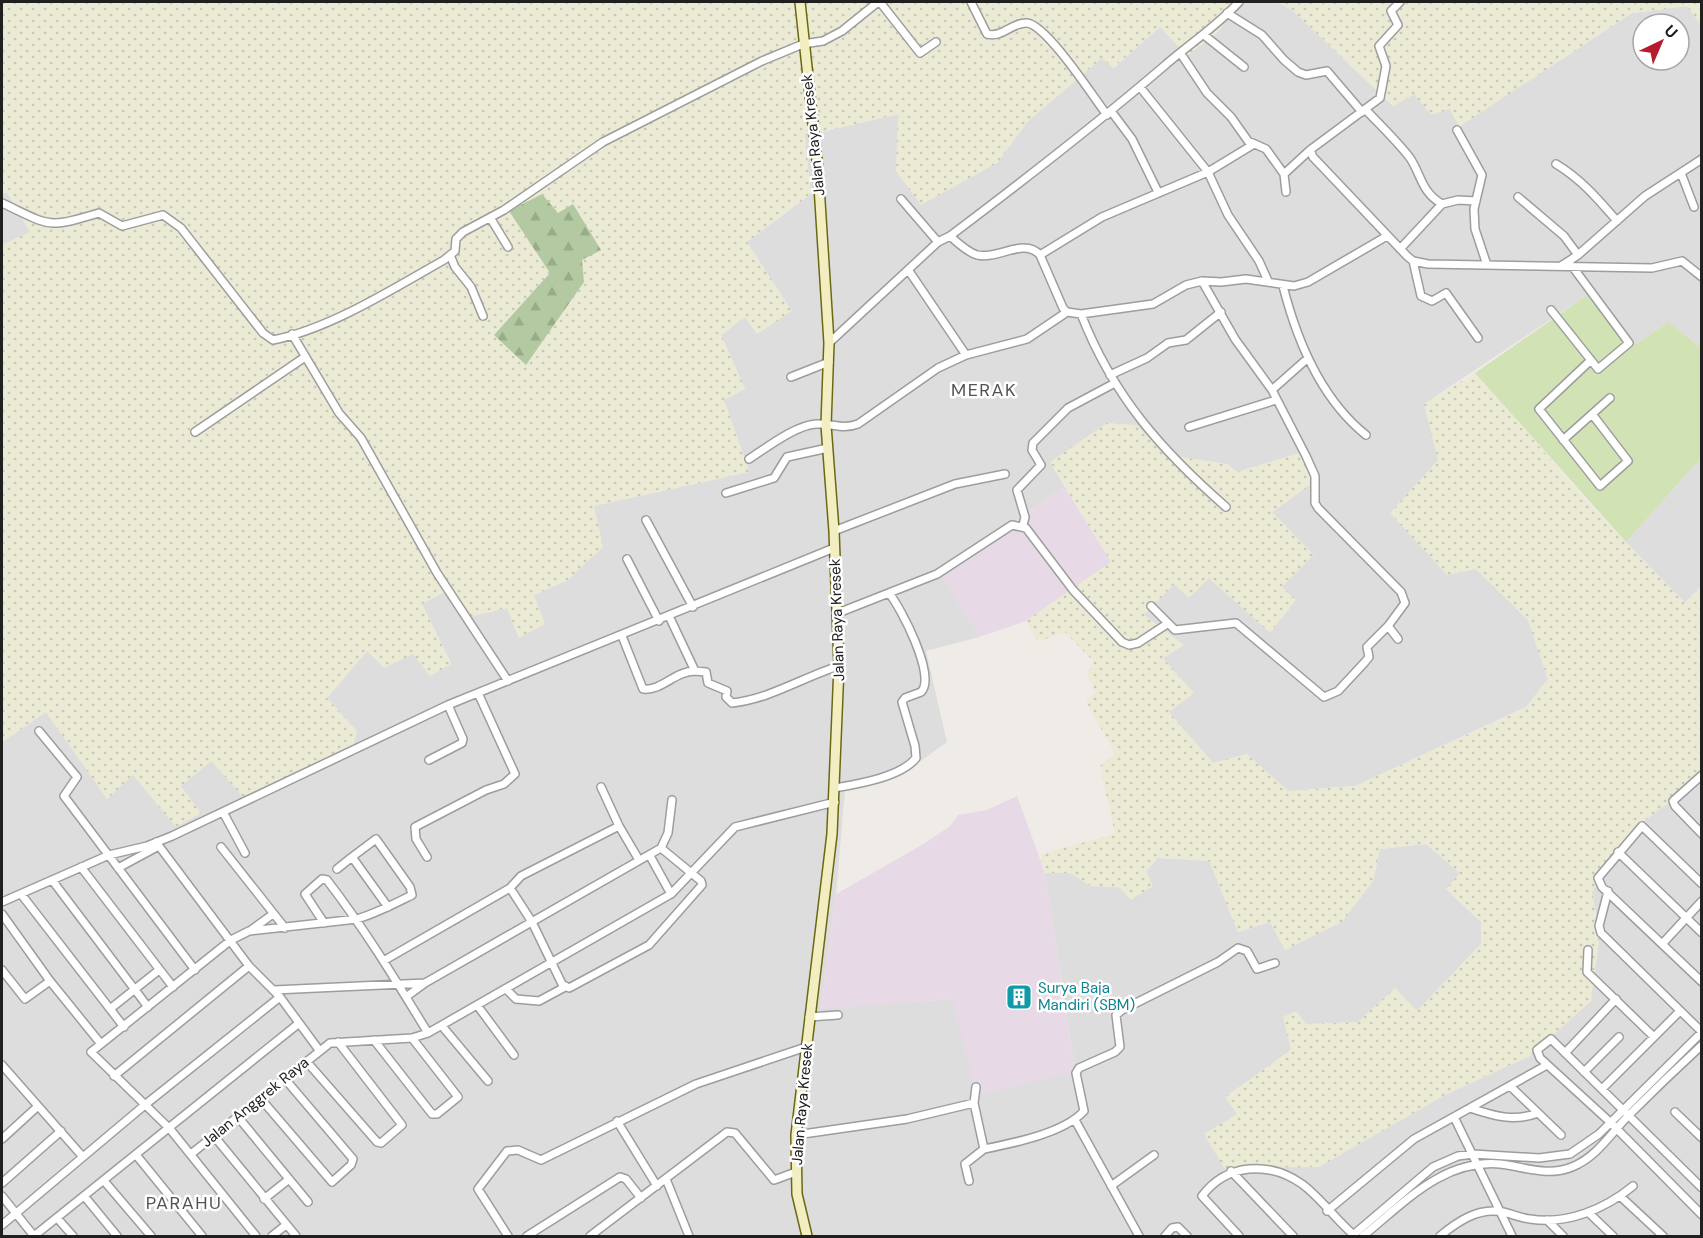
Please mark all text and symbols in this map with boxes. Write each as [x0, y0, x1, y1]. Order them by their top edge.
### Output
north arrow [1631, 12, 1691, 72]
text: U [1660, 20, 1682, 43]
street label: Jalan Raya Kresek [797, 73, 829, 197]
district label: MERAK [951, 378, 1017, 402]
street label: Jalan Raya Kresek [825, 558, 849, 682]
place label: Surya Baja Mandiri (SBM) [1038, 978, 1135, 1015]
building icon: Surya Baja Mandiri (SBM) [1004, 982, 1034, 1012]
street label: Jalan Raya Kresek [787, 1042, 817, 1166]
street label: Jalan Anggrek Raya [197, 1052, 313, 1152]
district label: PARAHU [146, 1191, 222, 1215]

